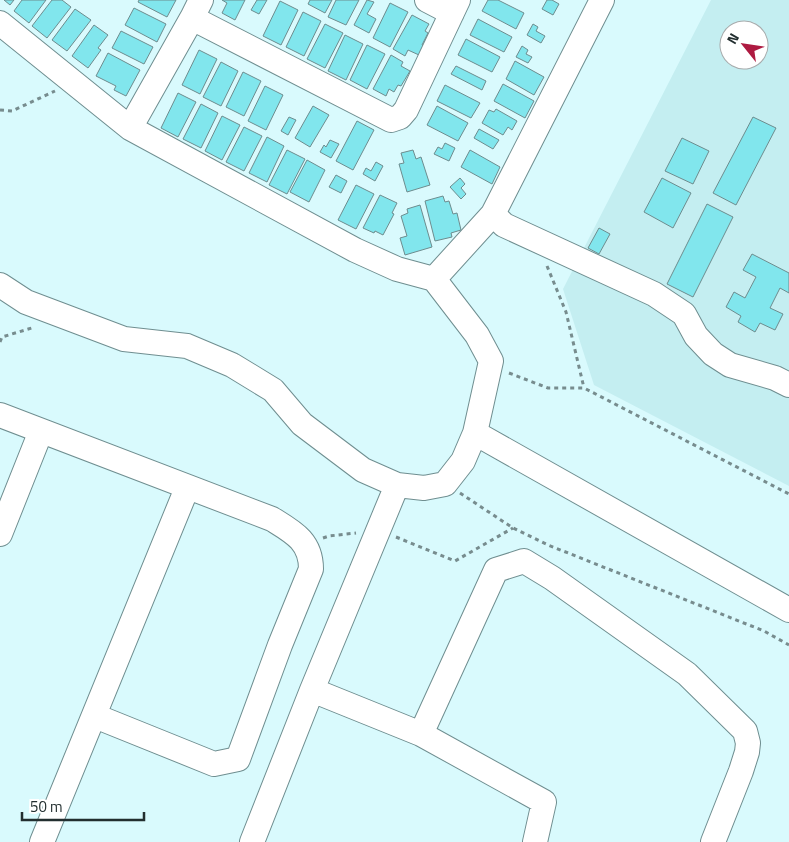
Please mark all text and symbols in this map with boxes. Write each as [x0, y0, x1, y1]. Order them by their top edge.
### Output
north arrow [719, 20, 769, 70]
text: N [721, 29, 744, 48]
scale bar [22, 790, 145, 822]
text: 50 m [30, 795, 63, 818]

